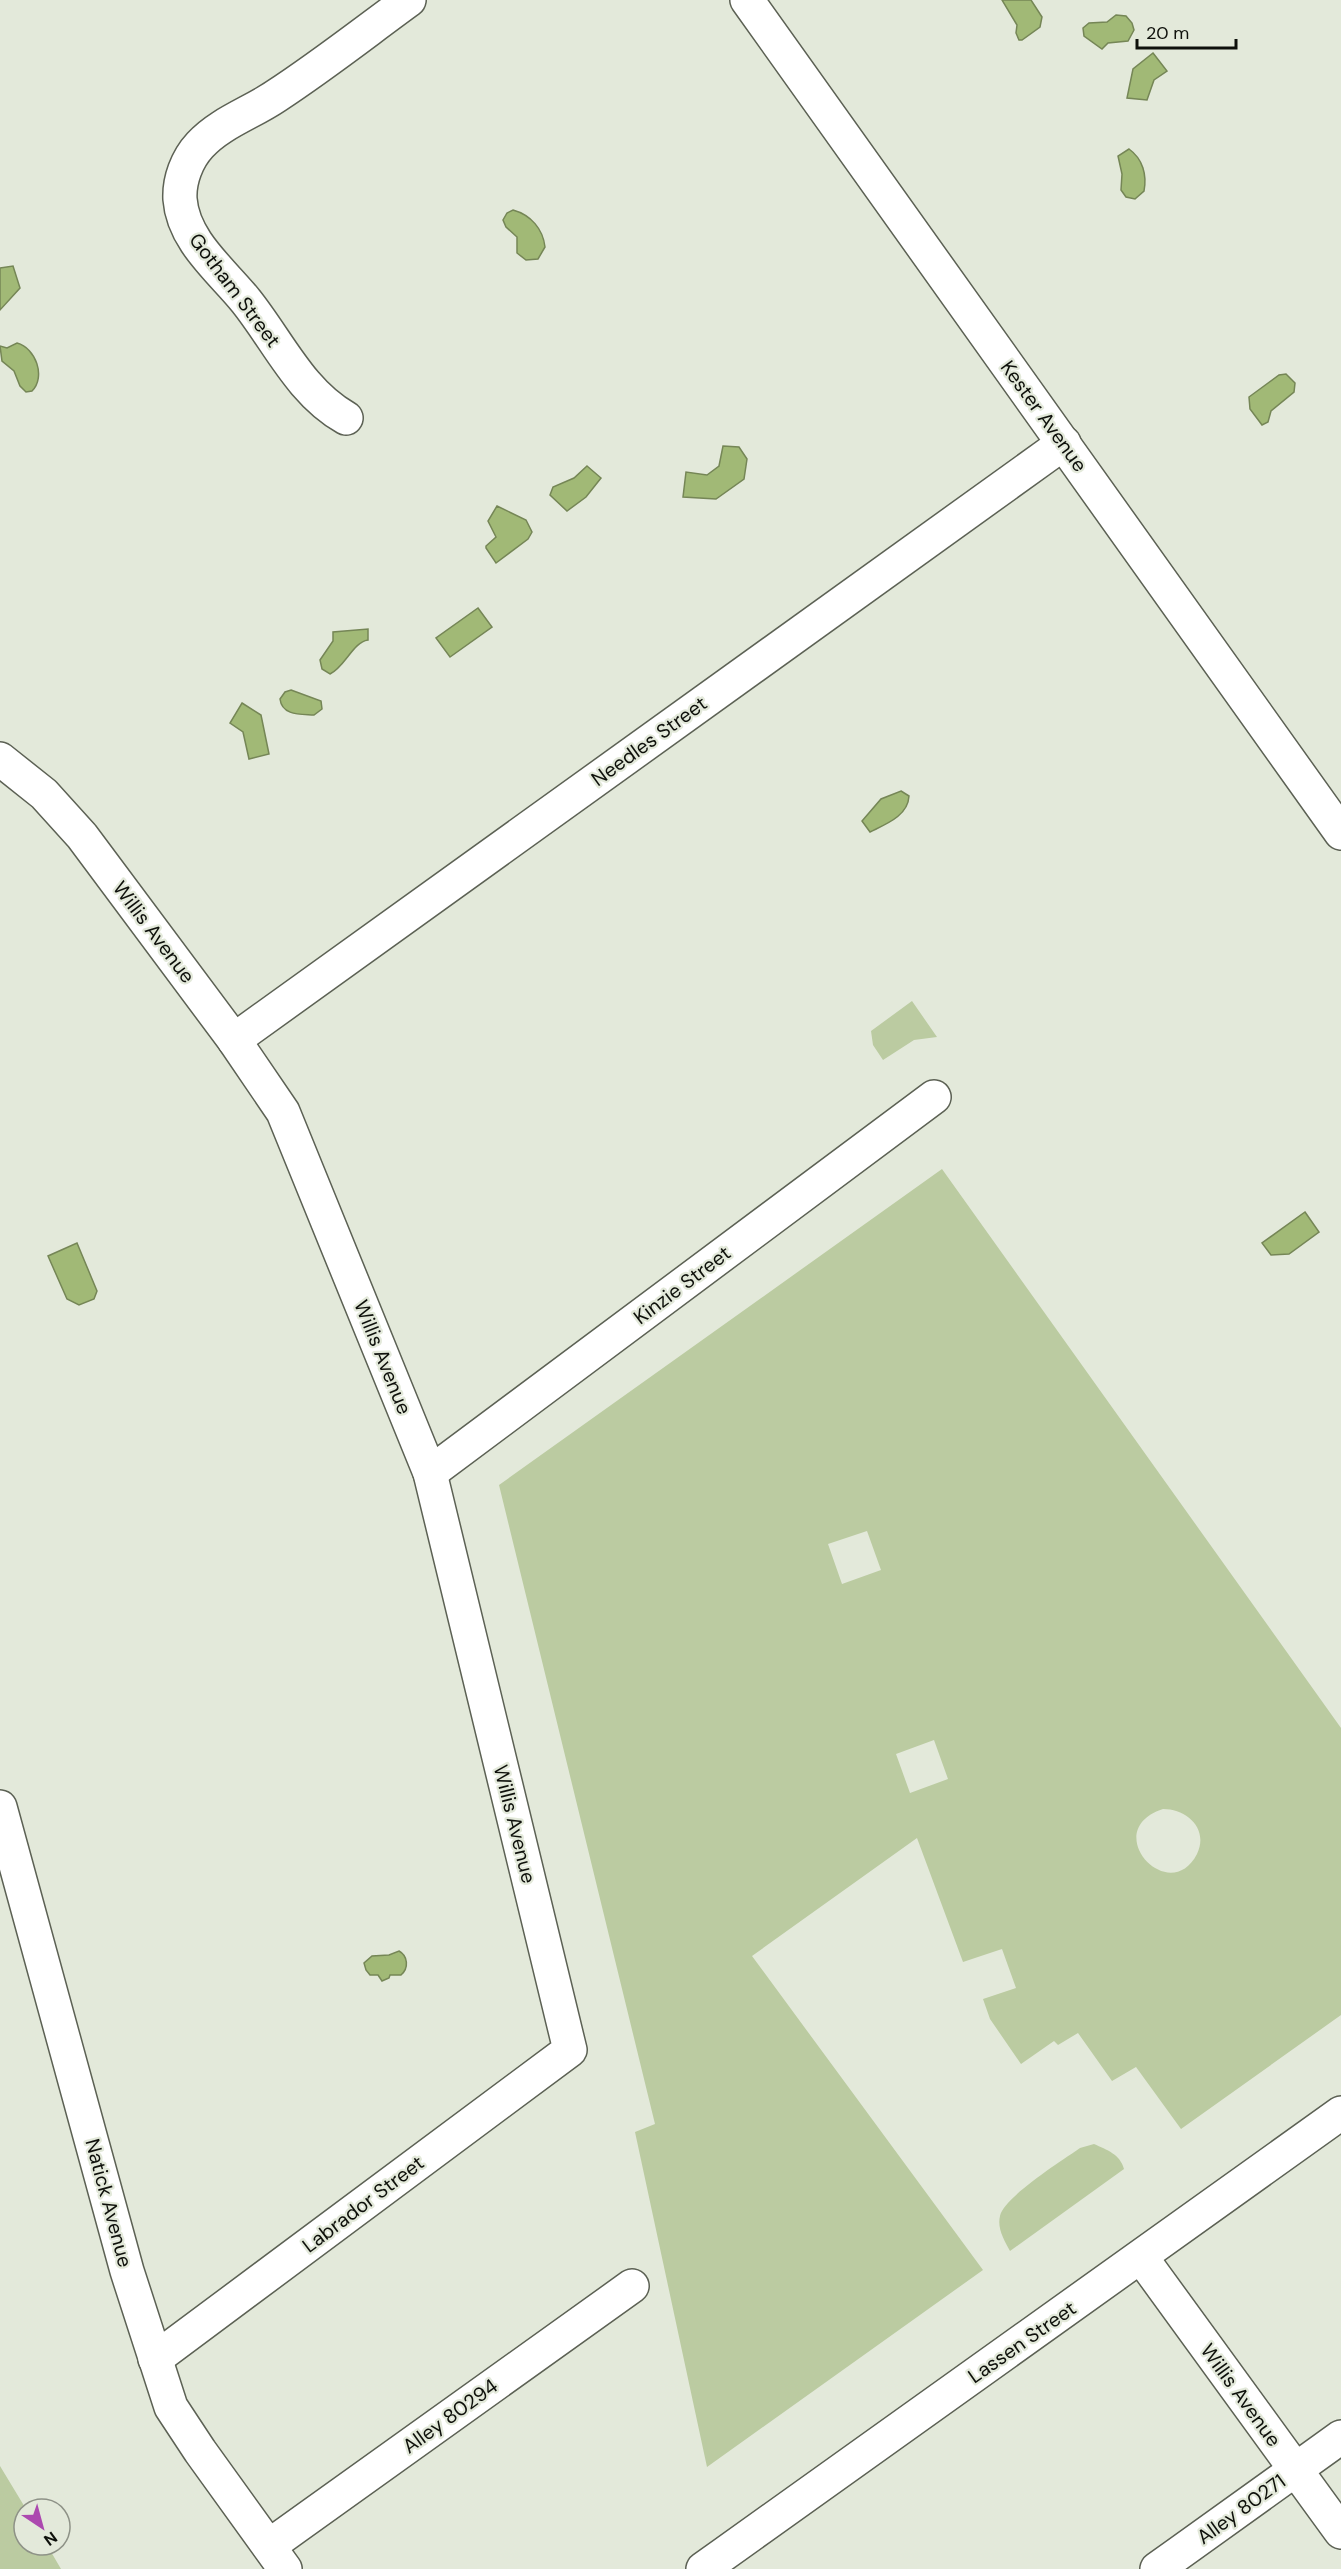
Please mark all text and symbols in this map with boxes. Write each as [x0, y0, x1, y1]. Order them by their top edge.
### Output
scale bar [1137, 12, 1236, 50]
text: 20 m [1146, 21, 1189, 45]
street label: Gotham Street [183, 228, 287, 353]
street label: Kester Avenue [995, 355, 1093, 477]
street label: Needles Street [586, 690, 712, 792]
street label: Willis Avenue [107, 876, 201, 988]
street label: Kinzie Street [628, 1240, 736, 1330]
street label: Willis Avenue [348, 1296, 418, 1418]
street label: Willis Avenue [488, 1762, 542, 1886]
street label: Natick Avenue [79, 2136, 139, 2270]
street label: Labrador Street [297, 2150, 429, 2258]
street label: Lassen Street [963, 2295, 1081, 2389]
street label: Willis Avenue [1195, 2338, 1287, 2452]
street label: Alley 80294 [397, 2373, 503, 2459]
street label: Alley 80271 [1192, 2468, 1290, 2550]
north arrow [12, 2497, 72, 2557]
text: N [40, 2527, 61, 2551]

